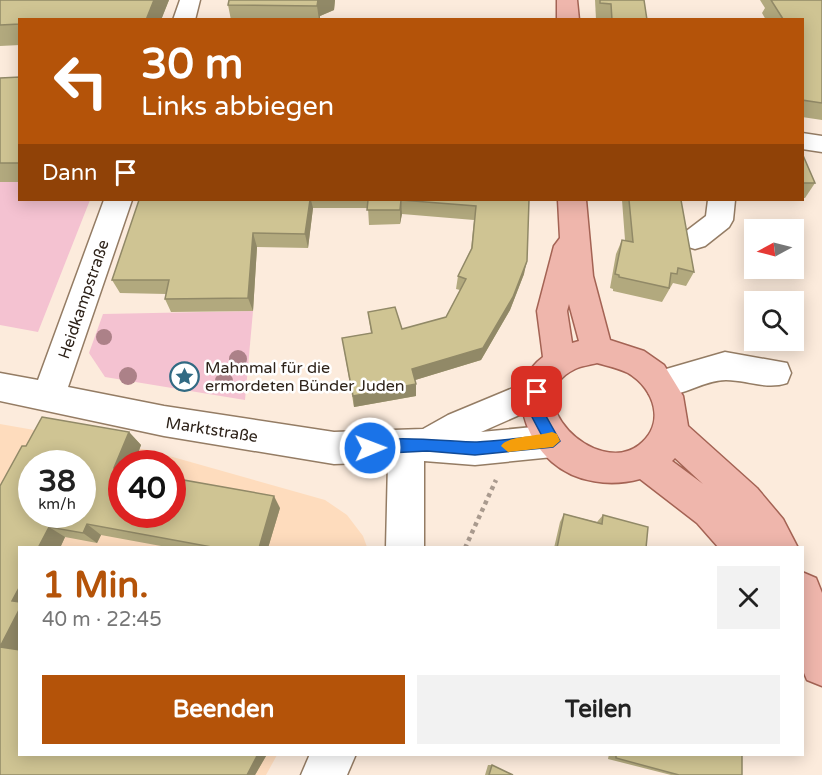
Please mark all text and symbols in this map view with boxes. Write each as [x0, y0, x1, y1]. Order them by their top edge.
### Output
text: 30 m [141, 39, 243, 90]
icon: left [42, 42, 120, 120]
text: Links abbiegen [141, 90, 334, 123]
icon: arrive [109, 156, 142, 189]
text: Dann [42, 160, 97, 186]
north arrow [744, 219, 804, 279]
map controls [744, 219, 804, 351]
street label: Heidkampstraße [54, 237, 114, 362]
button: search [744, 291, 804, 351]
place label: Mahnmal für die ermordeten Bünder Juden [205, 358, 405, 396]
place icon: Mahnmal für die ermordeten Bünder Juden [168, 360, 200, 392]
pin [511, 366, 562, 417]
icon: arrive [520, 375, 553, 408]
street label: Marktstraße [164, 413, 259, 447]
position arrow [338, 416, 402, 480]
speed limit sign: 40 [108, 450, 186, 528]
text: 38 [38, 463, 76, 500]
text: km/h [38, 495, 76, 513]
text: 1 Min. [42, 564, 149, 607]
button: close [717, 566, 780, 629]
text: 40 m · 22:45 [42, 608, 162, 632]
button: Beenden [42, 675, 405, 744]
button: Teilen [417, 675, 780, 744]

